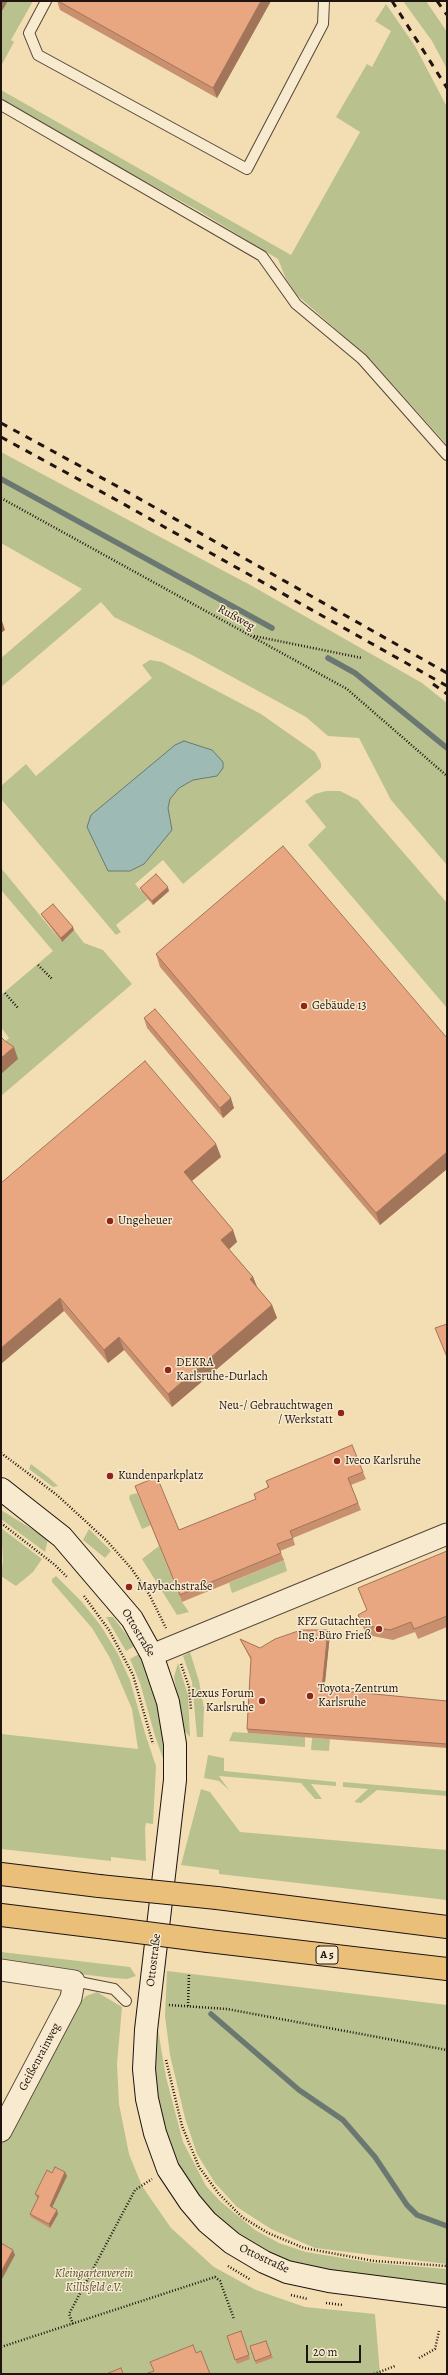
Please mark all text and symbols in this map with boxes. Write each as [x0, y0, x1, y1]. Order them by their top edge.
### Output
street label: Rußweg [215, 602, 257, 634]
place label: Gebäude 13 [312, 999, 367, 1013]
marker: Gebäude 13 [299, 1001, 309, 1011]
place label: Ungeheuer [118, 1214, 172, 1228]
marker: Ungeheuer [105, 1216, 115, 1226]
place label: DEKRA Karlsruhe-Durlach [176, 1356, 268, 1384]
marker: DEKRA Karlsruhe-Durlach [163, 1365, 173, 1375]
place label: Neu-/ Gebrauchtwagen / Werkstatt [219, 1399, 333, 1427]
marker: Neu-/ Gebrauchtwagen / Werkstatt [336, 1408, 346, 1418]
place label: Iveco Karlsruhe [345, 1454, 421, 1468]
marker: Iveco Karlsruhe [332, 1456, 342, 1466]
place label: Kundenparkplatz [118, 1469, 204, 1483]
marker: Kundenparkplatz [105, 1471, 115, 1481]
place label: Maybachstraße [137, 1580, 212, 1594]
marker: Maybachstraße [124, 1582, 134, 1592]
street label: Ottostraße [118, 1606, 158, 1660]
place label: KFZ Gutachten Ing.Büro Frieß [297, 1615, 371, 1643]
marker: KFZ Gutachten Ing.Büro Frieß [374, 1624, 384, 1634]
place label: Toyota-Zentrum Karlsruhe [318, 1682, 398, 1710]
place label: Lexus Forum Karlsruhe [191, 1687, 254, 1715]
marker: Toyota-Zentrum Karlsruhe [305, 1691, 315, 1701]
marker: Lexus Forum Karlsruhe [257, 1696, 267, 1706]
street label: Ottostraße [144, 1933, 164, 1987]
road number: A 5 [316, 1946, 338, 1964]
street label: Geißenrainweg [16, 2021, 64, 2093]
street label: Ottostraße [237, 2241, 291, 2277]
park label: Kleingartenverein Killisfeld e.V. [55, 2267, 133, 2295]
scale bar [308, 2337, 363, 2363]
text: 20 m [313, 2344, 337, 2360]

